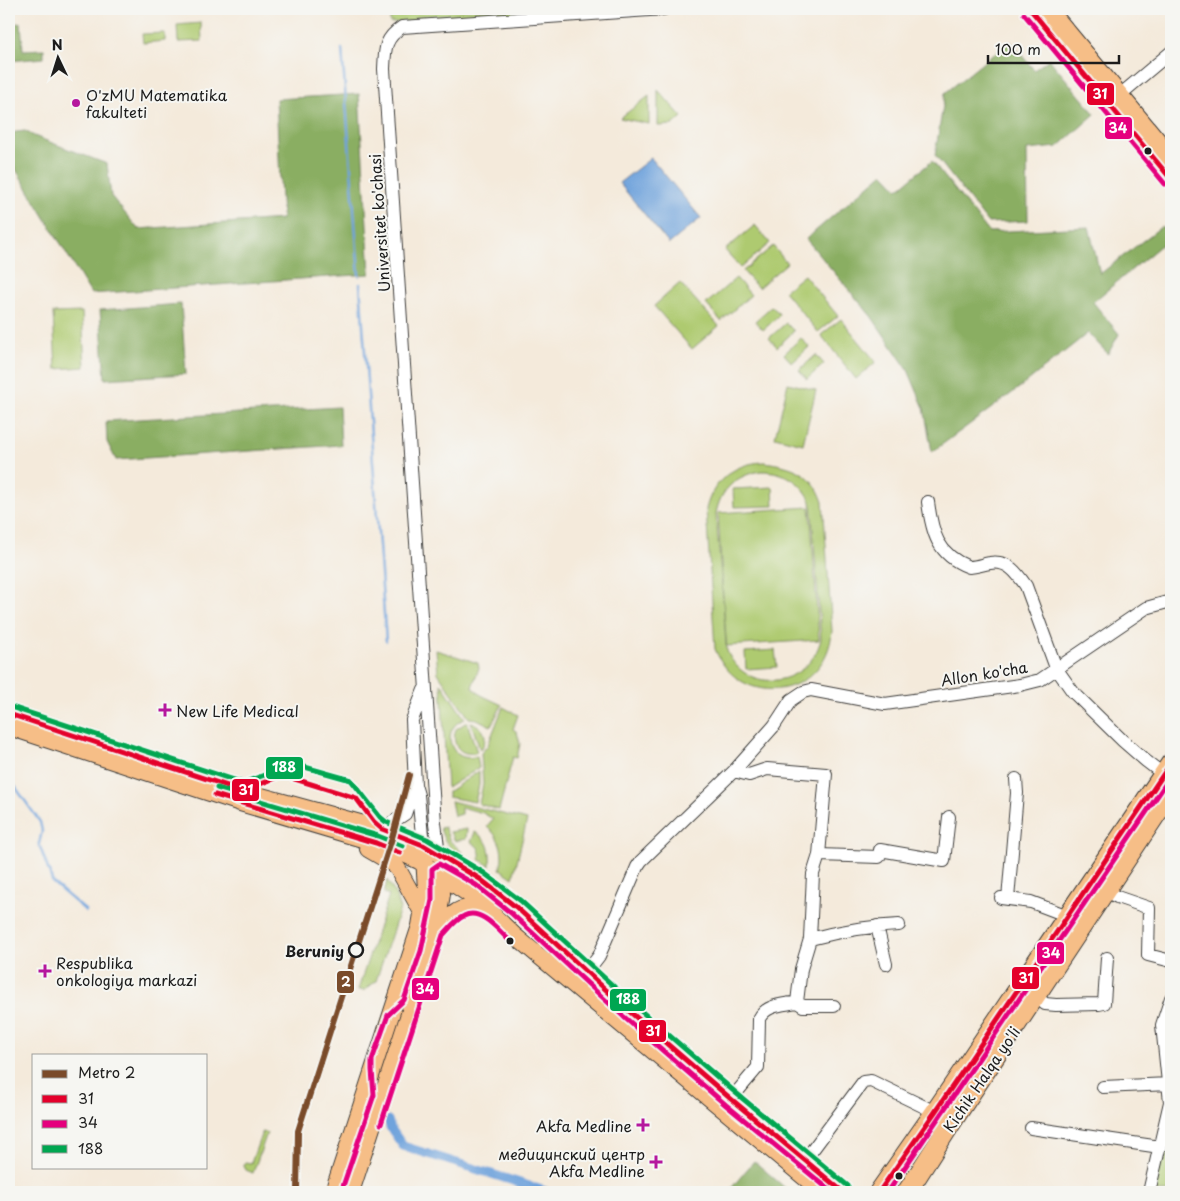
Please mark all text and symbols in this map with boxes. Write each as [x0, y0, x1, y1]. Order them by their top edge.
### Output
north arrow [32, 32, 82, 82]
scale bar [988, 32, 1119, 64]
text: N [51, 34, 63, 55]
text: 100 m [995, 37, 1041, 60]
line badge: 31 [1086, 82, 1115, 106]
place label: O'zMU Matematika fakulteti [86, 83, 228, 123]
text: 31 [1092, 83, 1108, 104]
marker: O'zMU Matematika fakulteti [70, 97, 82, 109]
line badge: 34 [1104, 116, 1133, 140]
text: 34 [1109, 117, 1128, 138]
unlabelled marker [1143, 146, 1153, 156]
street label: Universitet ko'chasi [363, 153, 395, 293]
street label: Allon ko'cha [939, 655, 1030, 691]
place label: New Life Medical [176, 699, 299, 722]
marker: New Life Medical [158, 703, 172, 717]
line badge: 188 [265, 756, 304, 780]
text: 188 [272, 756, 296, 777]
line badge: 31 [231, 778, 260, 802]
text: 31 [238, 779, 254, 800]
unlabelled marker [505, 936, 515, 946]
place label: Beruniy [285, 939, 344, 962]
line badge: 34 [1036, 941, 1065, 965]
marker: Beruniy [348, 942, 364, 958]
text: 34 [1042, 942, 1061, 963]
place label: Respublika onkologiya markazi [56, 951, 197, 991]
marker: Respublika onkologiya markazi [38, 964, 52, 978]
line badge: 31 [1011, 966, 1040, 990]
text: 31 [1018, 967, 1034, 988]
line badge: 2 [336, 970, 355, 994]
text: 2 [341, 971, 351, 992]
line badge: 34 [411, 977, 440, 1001]
text: 34 [416, 978, 435, 999]
line badge: 188 [609, 988, 647, 1012]
text: 188 [616, 988, 640, 1009]
line badge: 31 [638, 1019, 667, 1043]
text: 31 [645, 1020, 661, 1041]
street label: Kichik Halqa yo'li [937, 1021, 1025, 1137]
legend [32, 1054, 208, 1168]
text: Metro 2 [78, 1060, 135, 1083]
text: 31 [78, 1086, 94, 1109]
text: 34 [78, 1110, 98, 1133]
place label: Akfa Medline [536, 1114, 632, 1137]
marker: Akfa Medline [636, 1118, 650, 1132]
text: 188 [78, 1136, 103, 1159]
place label: медицинский центр Akfa Medline [499, 1142, 645, 1182]
marker: медицинский центр Akfa Medline [649, 1155, 663, 1169]
unlabelled marker [894, 1171, 904, 1181]

